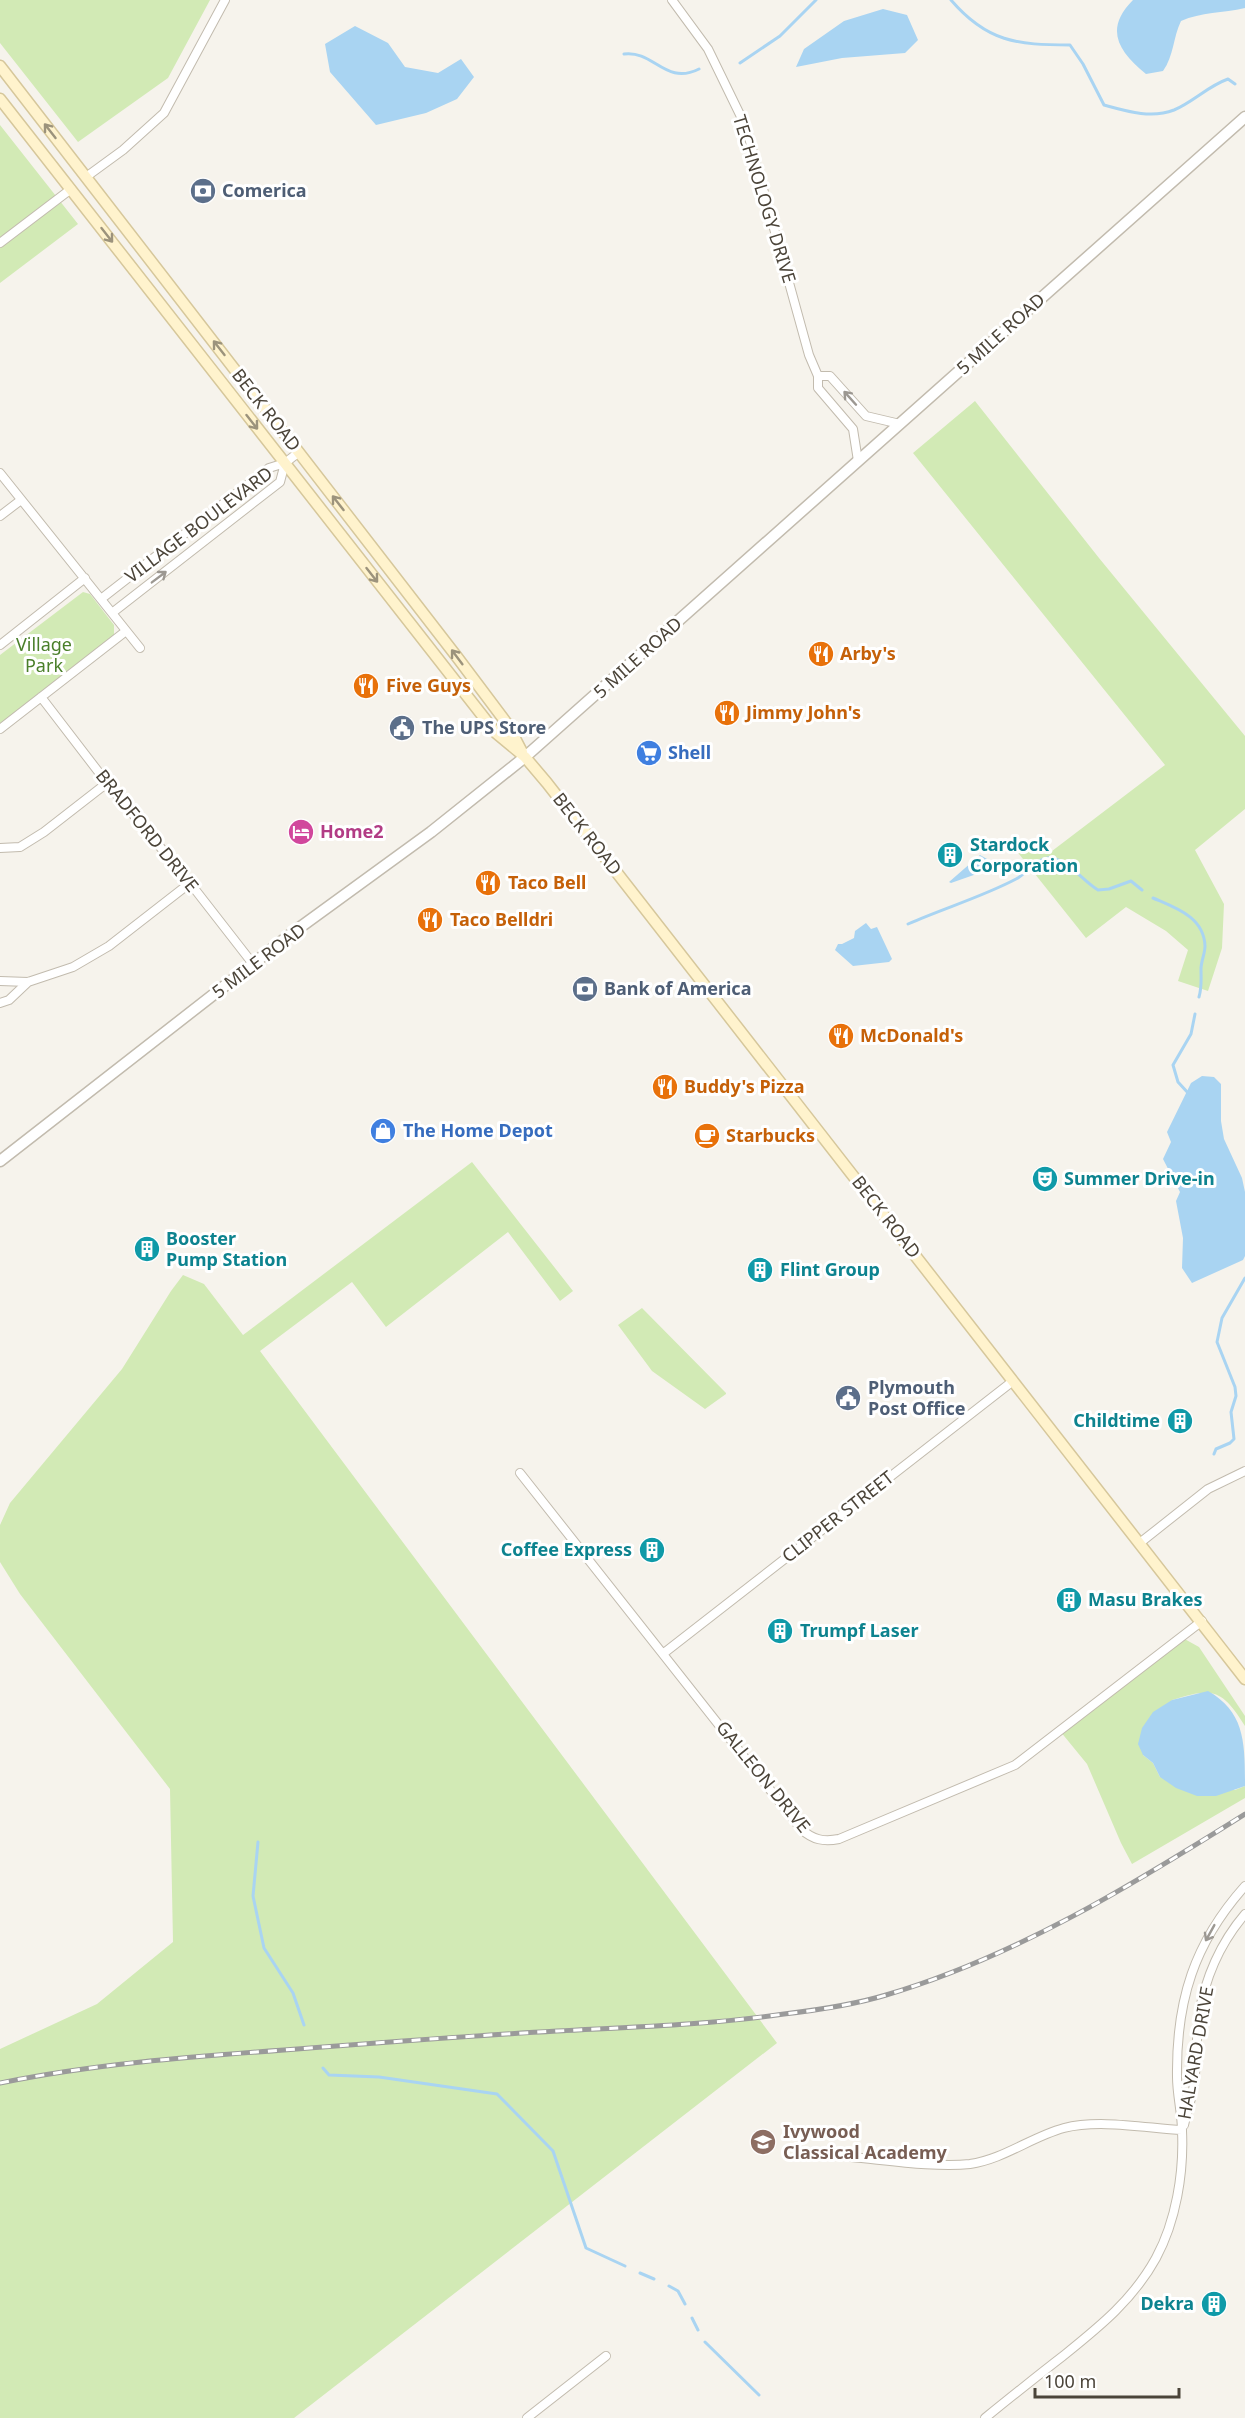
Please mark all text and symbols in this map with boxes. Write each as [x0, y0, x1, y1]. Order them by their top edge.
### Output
street label: TECHNOLOGY DRIVE [728, 112, 802, 286]
one-way arrow [44, 123, 57, 139]
bank icon: Comerica [188, 176, 218, 206]
place label: Comerica [222, 178, 307, 202]
one-way arrow [100, 227, 113, 243]
street label: 5 MILE ROAD [951, 287, 1050, 379]
one-way arrow [212, 341, 225, 357]
street label: BECK ROAD [227, 363, 307, 456]
one-way arrow [843, 391, 857, 406]
one-way arrow [246, 413, 259, 429]
street label: VILLAGE BOULEVARD [120, 461, 277, 588]
one-way arrow [331, 495, 344, 511]
one-way arrow [366, 567, 379, 583]
one-way arrow [150, 571, 166, 584]
street label: 5 MILE ROAD [588, 611, 687, 703]
park label: Village Park [16, 632, 72, 677]
restaurant icon: Arby's [806, 639, 836, 669]
place label: Arby's [840, 641, 896, 665]
one-way arrow [450, 650, 463, 666]
restaurant icon: Five Guys [351, 671, 381, 701]
place label: Five Guys [386, 673, 471, 697]
restaurant icon: Jimmy John's [712, 698, 742, 728]
place label: Jimmy John's [744, 700, 861, 724]
public building icon: The UPS Store [387, 713, 417, 743]
place label: The UPS Store [422, 715, 546, 739]
supermarket icon: Shell [634, 738, 664, 768]
place label: Shell [668, 740, 711, 764]
street label: BRADFORD DRIVE [91, 764, 205, 897]
street label: BECK ROAD [548, 787, 628, 880]
hotel icon: Home2 [286, 817, 316, 847]
place label: Home2 [320, 819, 384, 843]
place label: Stardock Corporation [970, 832, 1078, 877]
building icon: Stardock Corporation [935, 840, 965, 870]
restaurant icon: Taco Bell [473, 868, 503, 898]
place label: Taco Bell [508, 870, 586, 894]
restaurant icon: Taco Belldri [415, 905, 445, 935]
place label: Taco Belldri [450, 907, 553, 931]
street label: 5 MILE ROAD [207, 917, 310, 1003]
bank icon: Bank of America [570, 974, 600, 1004]
place label: Bank of America [604, 976, 751, 1000]
restaurant icon: McDonald's [826, 1021, 856, 1051]
place label: McDonald's [860, 1023, 963, 1047]
restaurant icon: Buddy's Pizza [650, 1072, 680, 1102]
place label: Buddy's Pizza [684, 1074, 804, 1098]
shop icon: The Home Depot [368, 1116, 398, 1146]
place label: The Home Depot [403, 1118, 553, 1142]
cafe icon: Starbucks [692, 1121, 722, 1151]
place label: Starbucks [726, 1123, 815, 1147]
theatre icon: Summer Drive-in [1030, 1164, 1060, 1194]
place label: Summer Drive-in [1064, 1166, 1215, 1190]
street label: BECK ROAD [847, 1170, 927, 1263]
place label: Booster Pump Station [166, 1226, 287, 1271]
building icon: Booster Pump Station [132, 1234, 162, 1264]
building icon: Flint Group [745, 1255, 775, 1285]
place label: Flint Group [780, 1257, 880, 1281]
place label: Plymouth Post Office [868, 1375, 966, 1420]
public building icon: Plymouth Post Office [833, 1383, 863, 1413]
building icon: Childtime [1165, 1406, 1195, 1436]
place label: Childtime [1073, 1408, 1160, 1432]
street label: CLIPPER STREET [777, 1465, 898, 1567]
building icon: Coffee Express [637, 1535, 667, 1565]
place label: Coffee Express [501, 1537, 632, 1561]
building icon: Masu Brakes [1054, 1585, 1084, 1615]
place label: Masu Brakes [1088, 1587, 1203, 1611]
building icon: Trumpf Laser [765, 1616, 795, 1646]
place label: Trumpf Laser [800, 1618, 918, 1642]
street label: GALLEON DRIVE [711, 1716, 816, 1837]
one-way arrow [1204, 1923, 1215, 1941]
street label: HALYARD DRIVE [1172, 1984, 1219, 2121]
place label: Ivywood Classical Academy [783, 2119, 947, 2164]
school or university icon: Ivywood Classical Academy [748, 2127, 778, 2157]
building icon: Dekra [1199, 2289, 1229, 2319]
place label: Dekra [1140, 2291, 1194, 2315]
scale bar [1035, 2361, 1179, 2399]
text: 100 m [1044, 2369, 1096, 2393]

